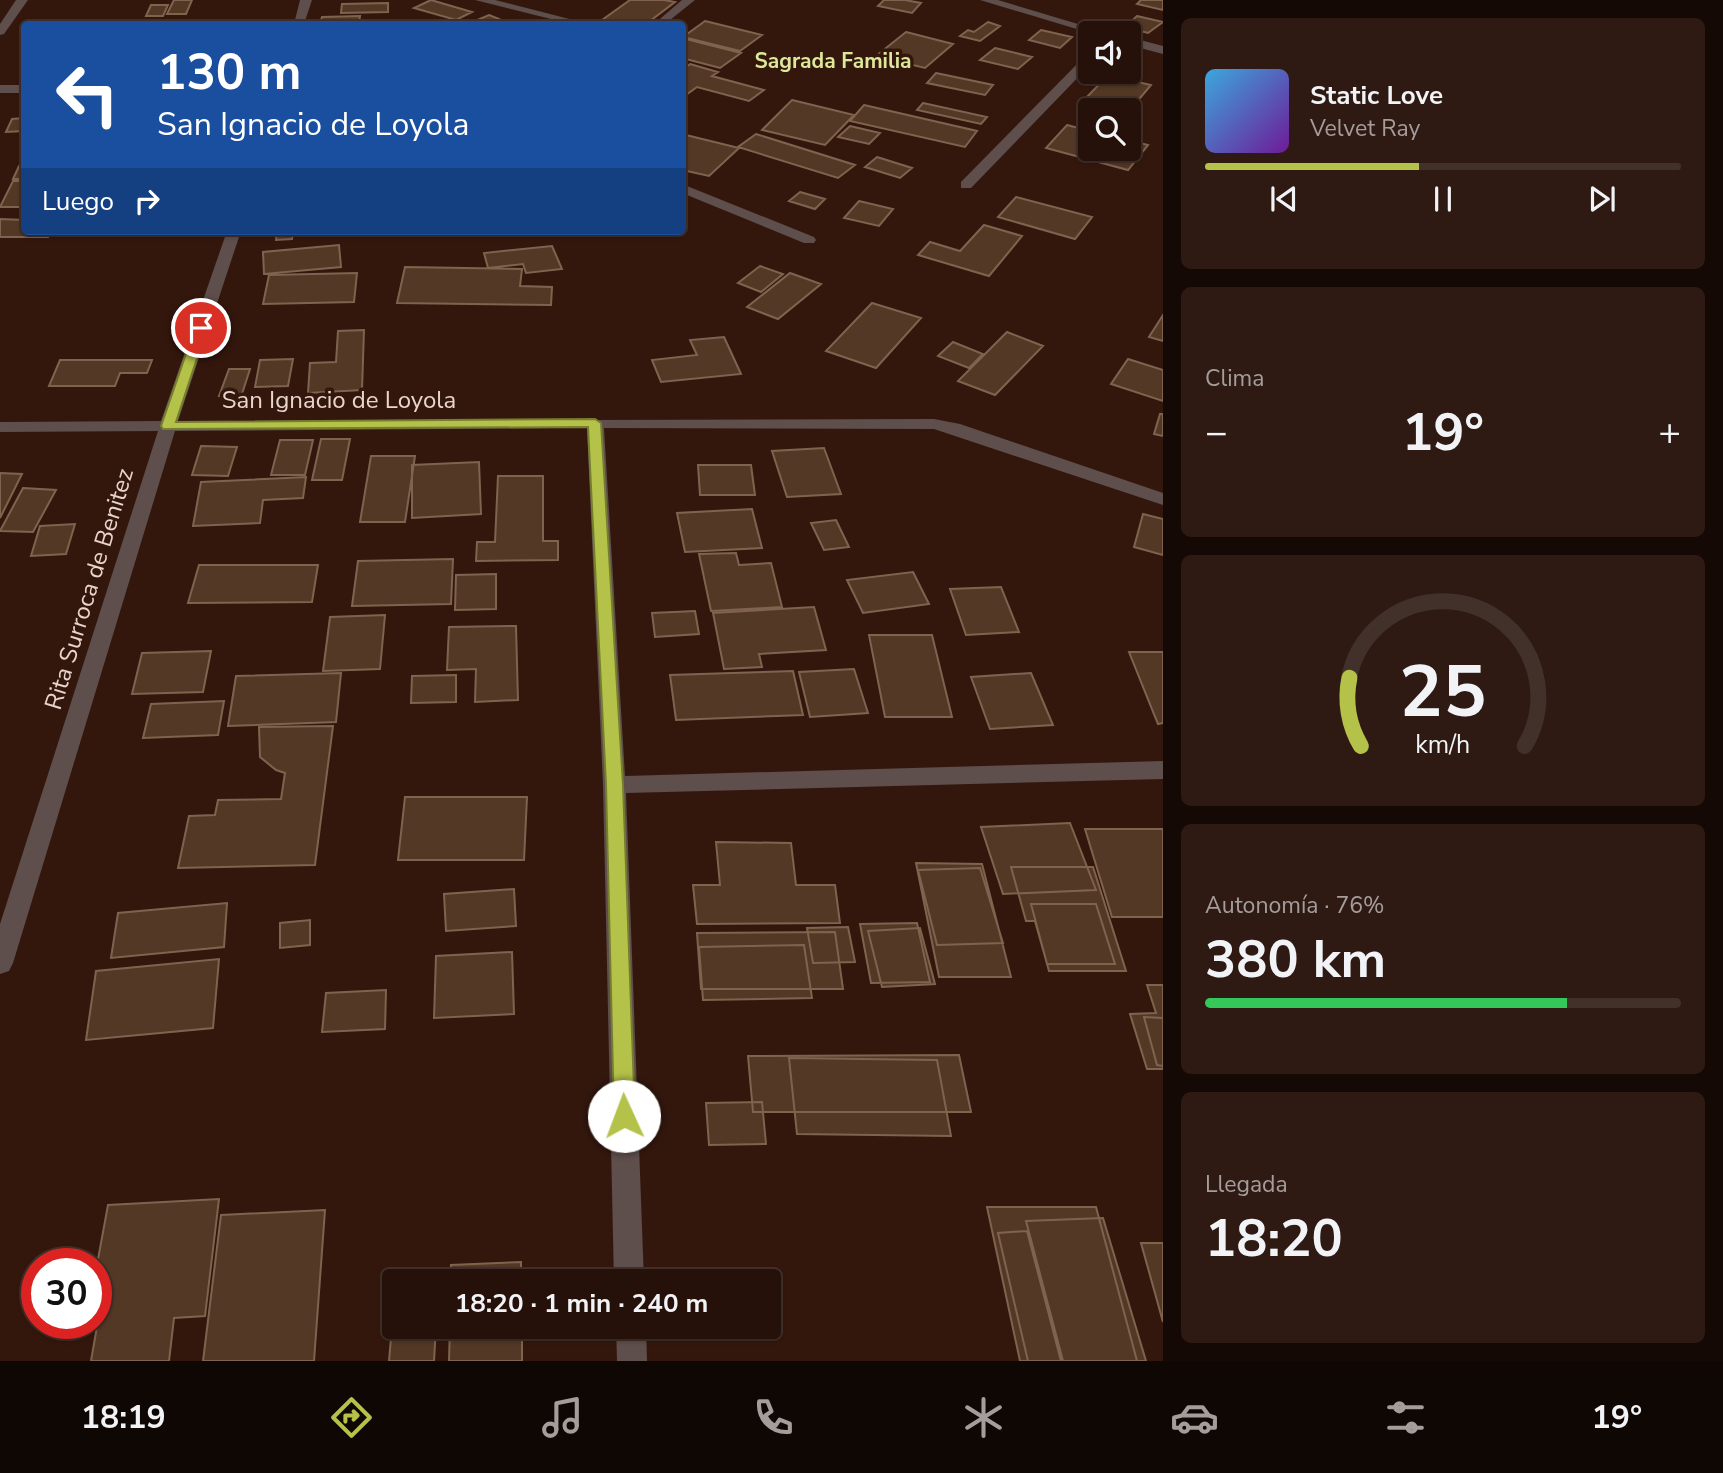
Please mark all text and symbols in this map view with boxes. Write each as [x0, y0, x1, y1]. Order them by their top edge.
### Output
map controls [1078, 21, 1141, 161]
button: sound [1078, 21, 1141, 84]
text: 130 m [157, 39, 301, 106]
district label: Sagrada Familia [755, 47, 911, 75]
icon: left [42, 49, 133, 140]
text: Static Love [1310, 78, 1443, 113]
button: search [1078, 98, 1141, 161]
text: San Ignacio de Loyola [157, 103, 470, 146]
text: Velvet Ray [1310, 113, 1420, 144]
icon: previous [1265, 180, 1303, 218]
icon: pause [1424, 180, 1462, 218]
icon: next [1583, 180, 1621, 218]
icon: right [128, 182, 166, 220]
text: Luego [42, 184, 114, 219]
pin [171, 298, 231, 358]
icon: arrive [182, 309, 220, 347]
text: Clima [1205, 363, 1265, 394]
street label: San Ignacio de Loyola [222, 384, 456, 416]
text: 19° [1402, 397, 1484, 468]
text: − [1205, 407, 1228, 458]
text: + [1658, 407, 1681, 458]
street label: Rita Surroca de Benitez [37, 464, 141, 714]
text: 25 [1399, 643, 1487, 743]
text: km/h [1415, 728, 1471, 762]
text: Autonomía · 76% [1205, 890, 1385, 921]
text: 380 km [1205, 924, 1386, 995]
position arrow [587, 1079, 661, 1153]
text: Llegada [1205, 1169, 1288, 1200]
text: 18:20 [1205, 1203, 1343, 1274]
speed limit sign: 30 [21, 1248, 112, 1339]
text: 18:20 · 1 min · 240 m [455, 1286, 708, 1321]
icon: directions [327, 1393, 376, 1442]
icon: music [538, 1393, 587, 1442]
icon: phone [749, 1393, 798, 1442]
icon: climate [959, 1393, 1008, 1442]
icon: car [1170, 1393, 1219, 1442]
icon: filters [1381, 1393, 1430, 1442]
text: 18:19 [81, 1396, 166, 1439]
text: 19° [1592, 1396, 1642, 1439]

